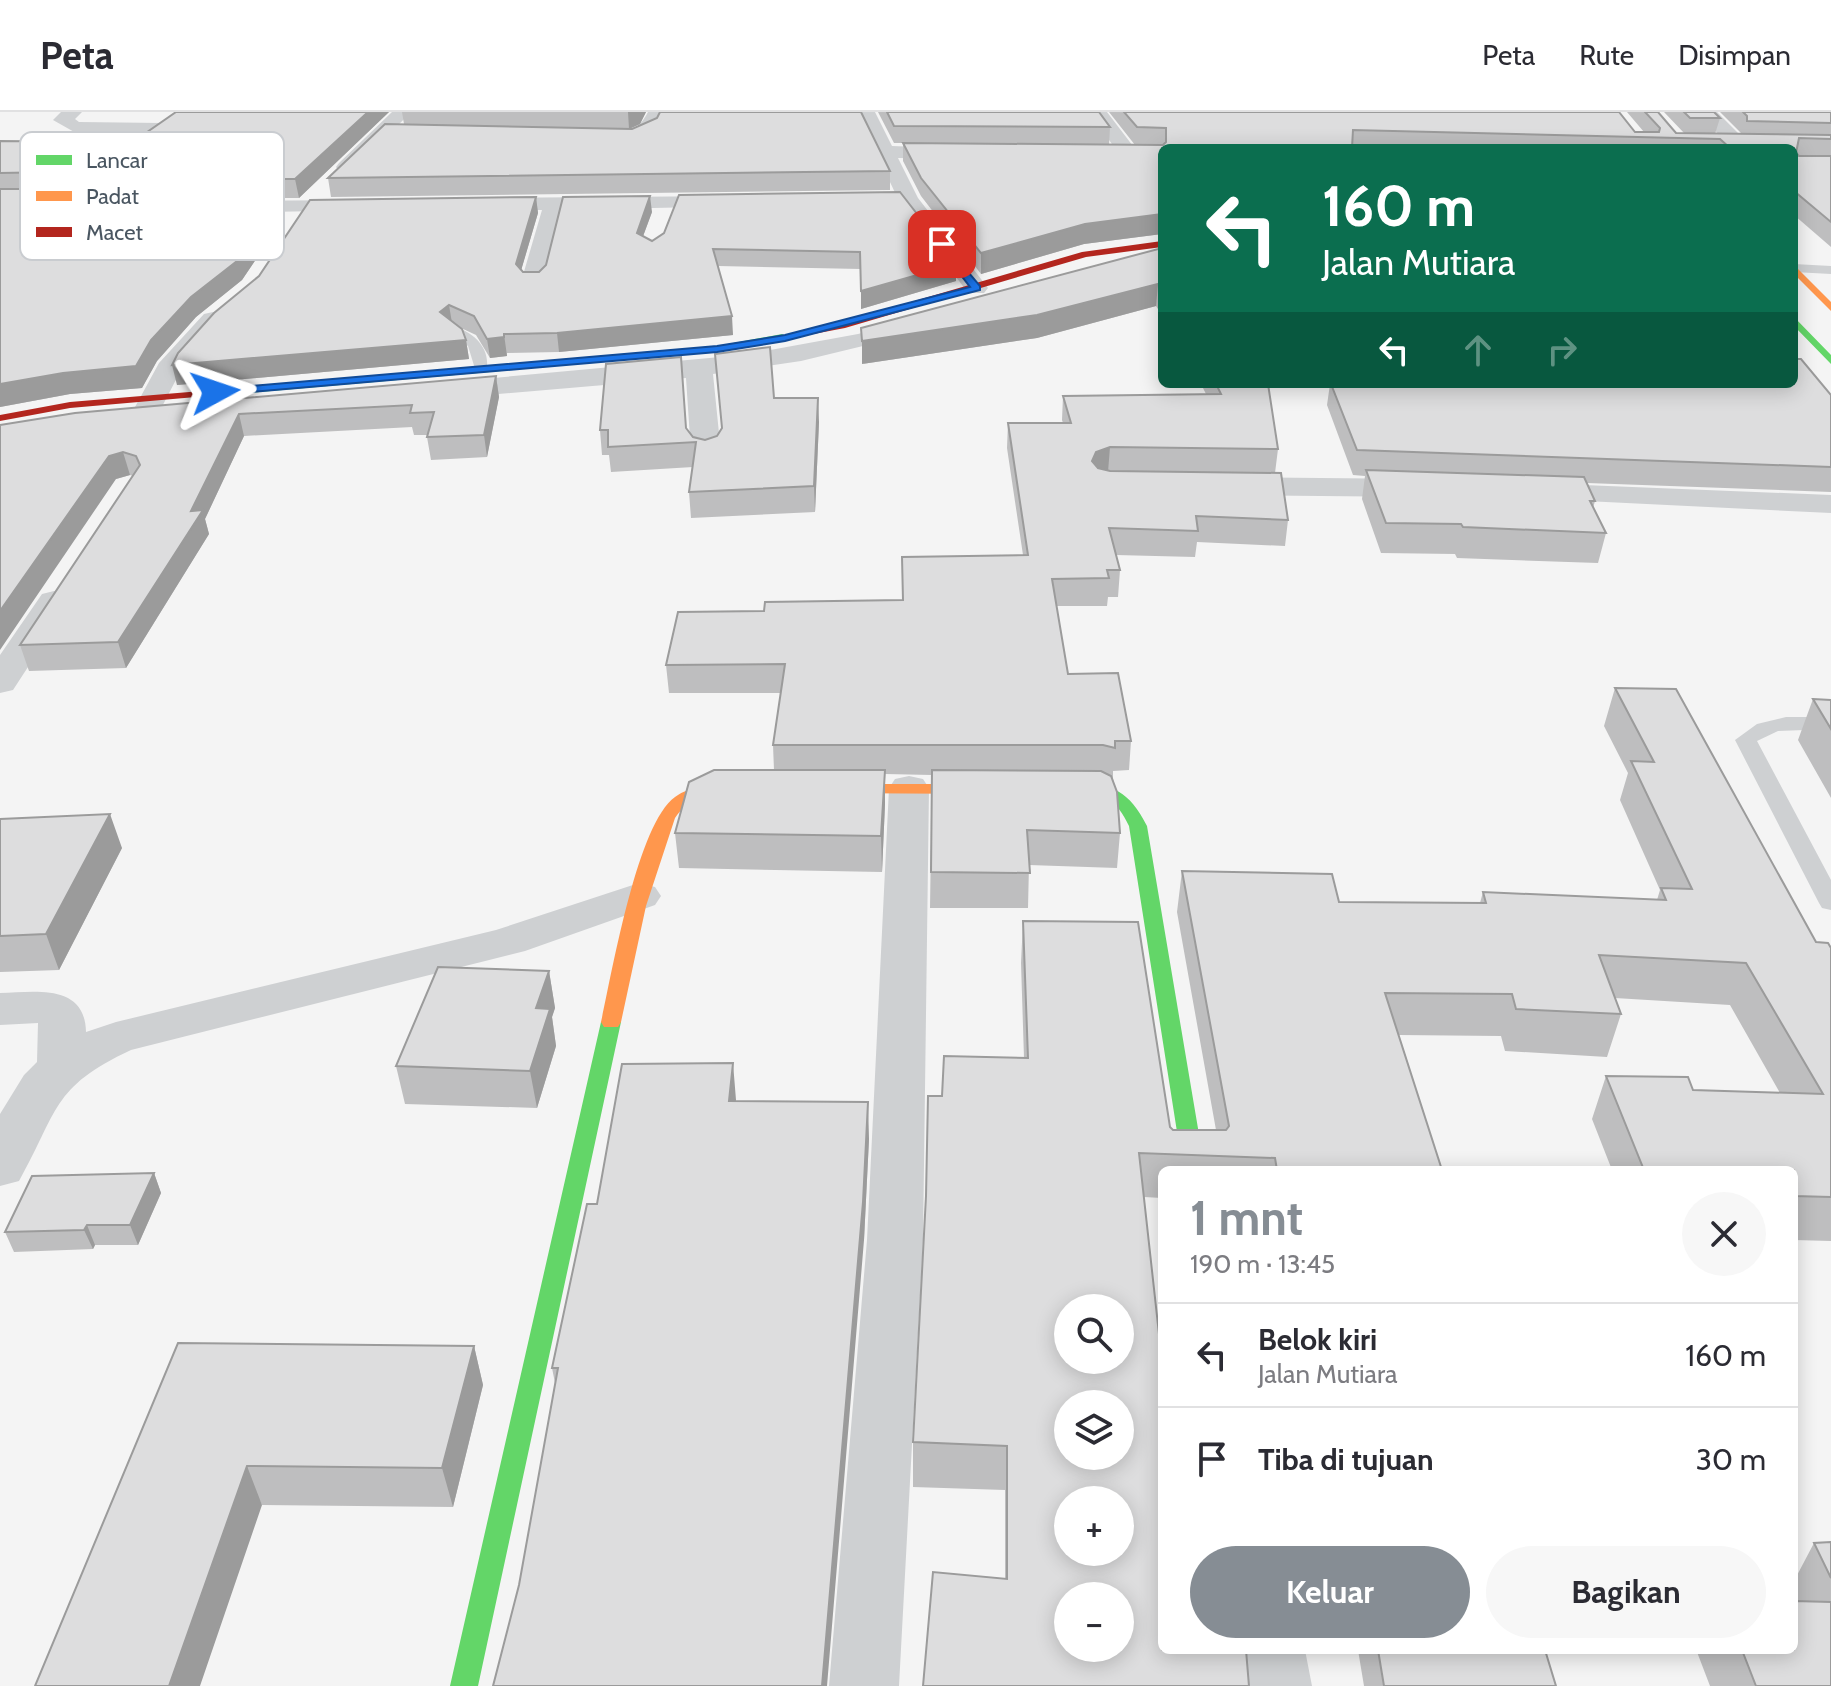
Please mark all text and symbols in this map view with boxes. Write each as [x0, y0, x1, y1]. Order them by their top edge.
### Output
text: Peta [40, 32, 114, 79]
text: Peta [1482, 38, 1535, 72]
text: Rute [1579, 38, 1634, 72]
text: Disimpan [1678, 38, 1791, 72]
legend [20, 132, 284, 260]
text: Lancar [86, 147, 147, 174]
text: 160 m [1322, 172, 1475, 240]
icon: left [1190, 176, 1294, 280]
text: Padat [86, 183, 139, 210]
pin [908, 210, 976, 278]
text: Macet [86, 219, 143, 246]
icon: arrive [920, 222, 964, 266]
text: Jalan Mutiara [1322, 240, 1515, 284]
icon: left [1372, 328, 1416, 372]
icon: ahead [1456, 328, 1500, 372]
icon: right [1540, 328, 1584, 372]
position arrow [173, 350, 257, 434]
text: 1 mnt [1190, 1189, 1303, 1247]
button: close [1682, 1192, 1766, 1276]
text: 190 m · 13:45 [1190, 1248, 1335, 1280]
map controls [1054, 1294, 1134, 1662]
button: search [1054, 1294, 1134, 1374]
text: Belok kiri [1258, 1321, 1377, 1358]
icon: left [1190, 1333, 1234, 1377]
text: 160 m [1685, 1337, 1766, 1374]
text: Jalan Mutiara [1258, 1358, 1398, 1390]
button: layers [1054, 1390, 1134, 1470]
icon: arrive [1190, 1437, 1234, 1481]
text: Tiba di tujuan [1258, 1441, 1434, 1478]
text: 30 m [1696, 1441, 1766, 1478]
button: + [1054, 1486, 1134, 1566]
button: Keluar [1190, 1546, 1470, 1638]
button: Bagikan [1486, 1546, 1766, 1638]
button: − [1054, 1582, 1134, 1662]

